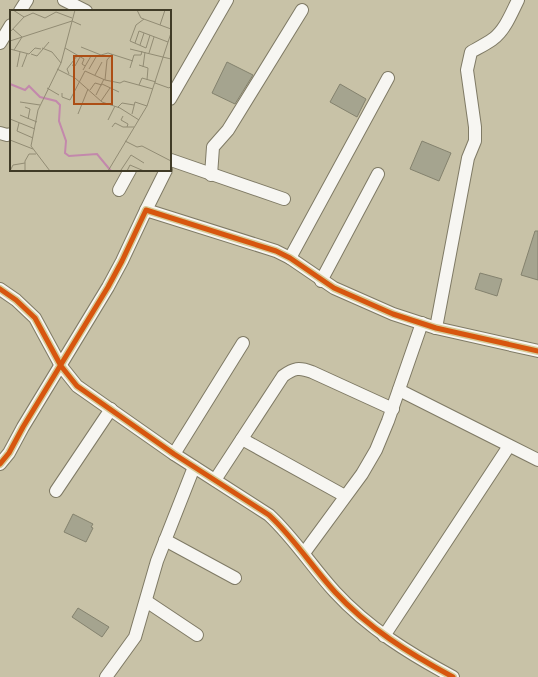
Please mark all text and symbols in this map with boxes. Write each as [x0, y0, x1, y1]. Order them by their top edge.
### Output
inset map [10, 10, 171, 171]

